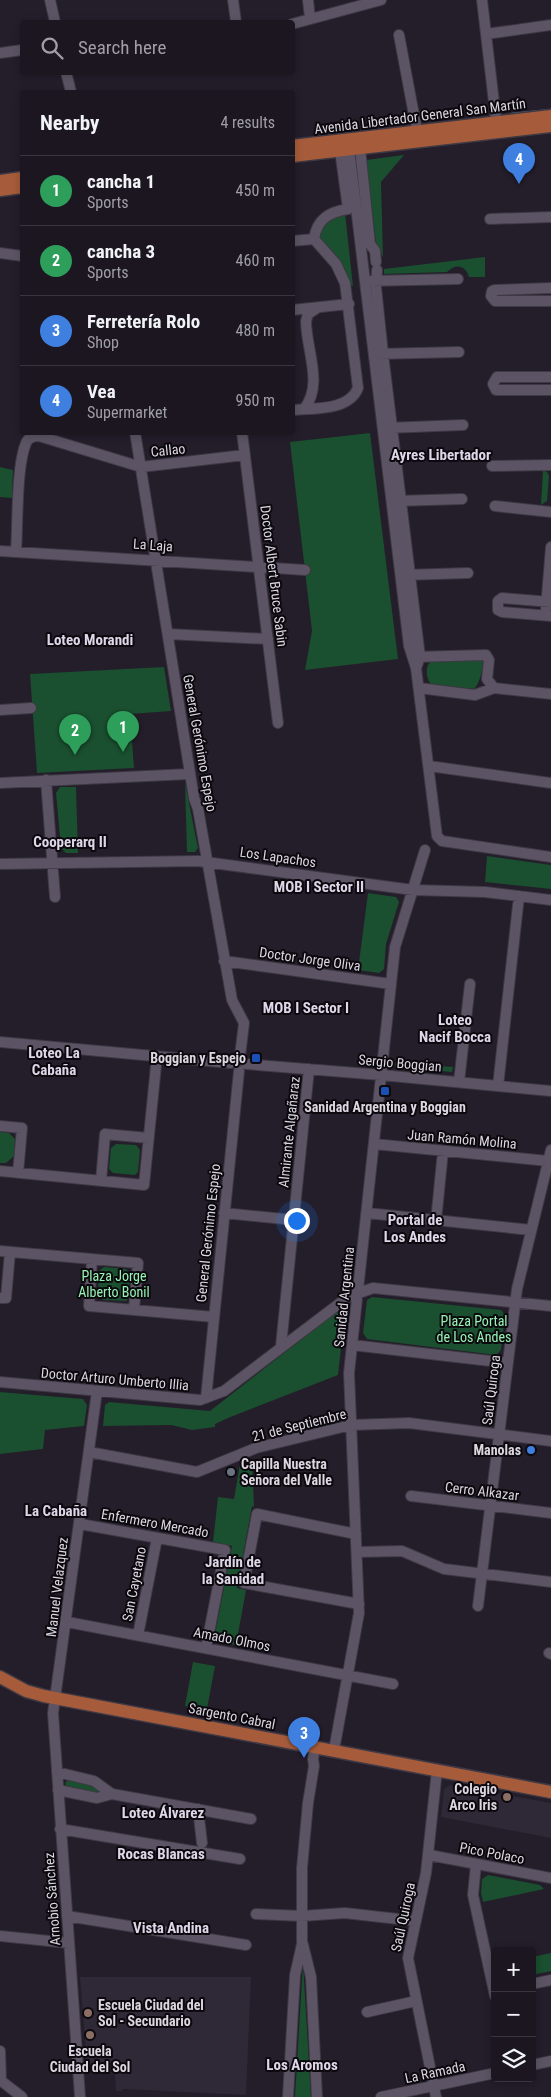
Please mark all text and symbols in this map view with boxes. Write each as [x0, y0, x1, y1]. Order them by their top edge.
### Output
search box [20, 20, 295, 75]
icon: search [38, 34, 66, 62]
text: Search here [78, 36, 166, 59]
street label: Avenida Libertador General San Martín [313, 95, 527, 137]
text: Nearby [40, 111, 99, 135]
text: 4 results [220, 113, 275, 132]
pin: 4 [503, 143, 535, 184]
text: cancha 1 [87, 170, 155, 193]
text: 1 [52, 181, 60, 200]
text: 450 m [236, 181, 275, 200]
text: Sports [87, 193, 129, 212]
text: cancha 3 [87, 240, 155, 263]
text: 2 [52, 251, 60, 270]
text: 460 m [236, 251, 275, 270]
text: Sports [87, 263, 129, 282]
text: Ferretería Rolo [87, 310, 200, 333]
text: 3 [52, 321, 60, 340]
text: 480 m [236, 321, 275, 340]
text: Shop [87, 333, 119, 352]
text: Vea [87, 380, 116, 403]
text: 4 [52, 391, 60, 410]
text: 950 m [236, 391, 275, 410]
text: Supermarket [87, 403, 167, 422]
street label: Callao [150, 440, 186, 460]
district label: Ayres Libertador [391, 446, 491, 464]
street label: Doctor Albert Bruce Sabin [257, 504, 291, 648]
street label: La Laja [133, 536, 173, 554]
district label: Loteo Morandi [47, 631, 133, 649]
street label: General Gerónimo Espejo [180, 673, 220, 813]
pin: 1 [107, 711, 139, 752]
pin: 2 [59, 714, 91, 755]
district label: Cooperarq II [33, 833, 107, 851]
street label: Los Lapachos [239, 844, 317, 870]
district label: MOB I Sector II [274, 878, 364, 896]
street label: Doctor Jorge Oliva [258, 944, 362, 974]
district label: MOB I Sector I [263, 999, 349, 1017]
district label: Loteo Nacif Bocca [419, 1011, 491, 1046]
district label: Loteo La Cabaña [28, 1044, 80, 1079]
place label: Boggian y Espejo [150, 1050, 246, 1066]
street label: Sergio Boggian [358, 1051, 442, 1075]
marker: Boggian y Espejo [250, 1052, 262, 1064]
street label: Almirante Algañaraz [275, 1076, 303, 1188]
marker: Sanidad Argentina y Boggian [379, 1085, 391, 1097]
place label: Sanidad Argentina y Boggian [304, 1099, 466, 1115]
street label: Juan Ramón Molina [407, 1126, 517, 1152]
street label: General Gerónimo Espejo [193, 1163, 223, 1303]
your location [284, 1208, 310, 1234]
district label: Portal de Los Andes [384, 1211, 446, 1246]
street label: Sanidad Argentina [331, 1246, 357, 1348]
park label: Plaza Jorge Alberto Bonil [78, 1268, 150, 1300]
park label: Plaza Portal de Los Andes [437, 1313, 511, 1345]
street label: Saúl Quiroga [479, 1354, 503, 1426]
street label: Doctor Arturo Umberto Illia [40, 1365, 190, 1393]
street label: 21 de Septiembre [250, 1405, 348, 1444]
place label: Manolas [473, 1442, 521, 1458]
marker: Manolas [525, 1444, 537, 1456]
place label: Capilla Nuestra Señora del Valle [241, 1456, 332, 1488]
marker: Capilla Nuestra Señora del Valle [225, 1466, 237, 1478]
street label: Cerro Alkazar [444, 1479, 520, 1503]
district label: La Cabaña [25, 1502, 87, 1520]
street label: Enfermero Mercado [100, 1506, 210, 1540]
street label: Manuel Velazquez [43, 1536, 71, 1638]
street label: San Cayetano [119, 1545, 149, 1623]
district label: Jardín de la Sanidad [202, 1553, 264, 1588]
street label: Amado Olmos [192, 1624, 272, 1654]
street label: Sargento Cabral [187, 1700, 277, 1732]
pin: 3 [288, 1717, 320, 1758]
place label: Colegio Arco Iris [449, 1781, 497, 1813]
marker: Colegio Arco Iris [501, 1791, 513, 1803]
district label: Loteo Álvarez [122, 1804, 204, 1822]
street label: Pico Polaco [458, 1839, 526, 1867]
district label: Rocas Blancas [117, 1845, 205, 1863]
street label: Arnobio Sánchez [41, 1852, 63, 1946]
street label: Saúl Quiroga [388, 1881, 418, 1953]
district label: Vista Andina [133, 1919, 209, 1937]
map controls [491, 1947, 536, 2082]
button: + [491, 1947, 536, 1992]
button: − [491, 1992, 536, 2037]
place label: Escuela Ciudad del Sol - Secundario [98, 1997, 204, 2029]
marker: Escuela Ciudad del Sol - Secundario [82, 2007, 94, 2019]
marker: Escuela Ciudad del Sol [84, 2029, 96, 2041]
button: layers [491, 2037, 536, 2082]
place label: Escuela Ciudad del Sol [50, 2043, 130, 2075]
district label: Los Aromos [266, 2056, 338, 2074]
street label: La Ramada [403, 2058, 467, 2086]

